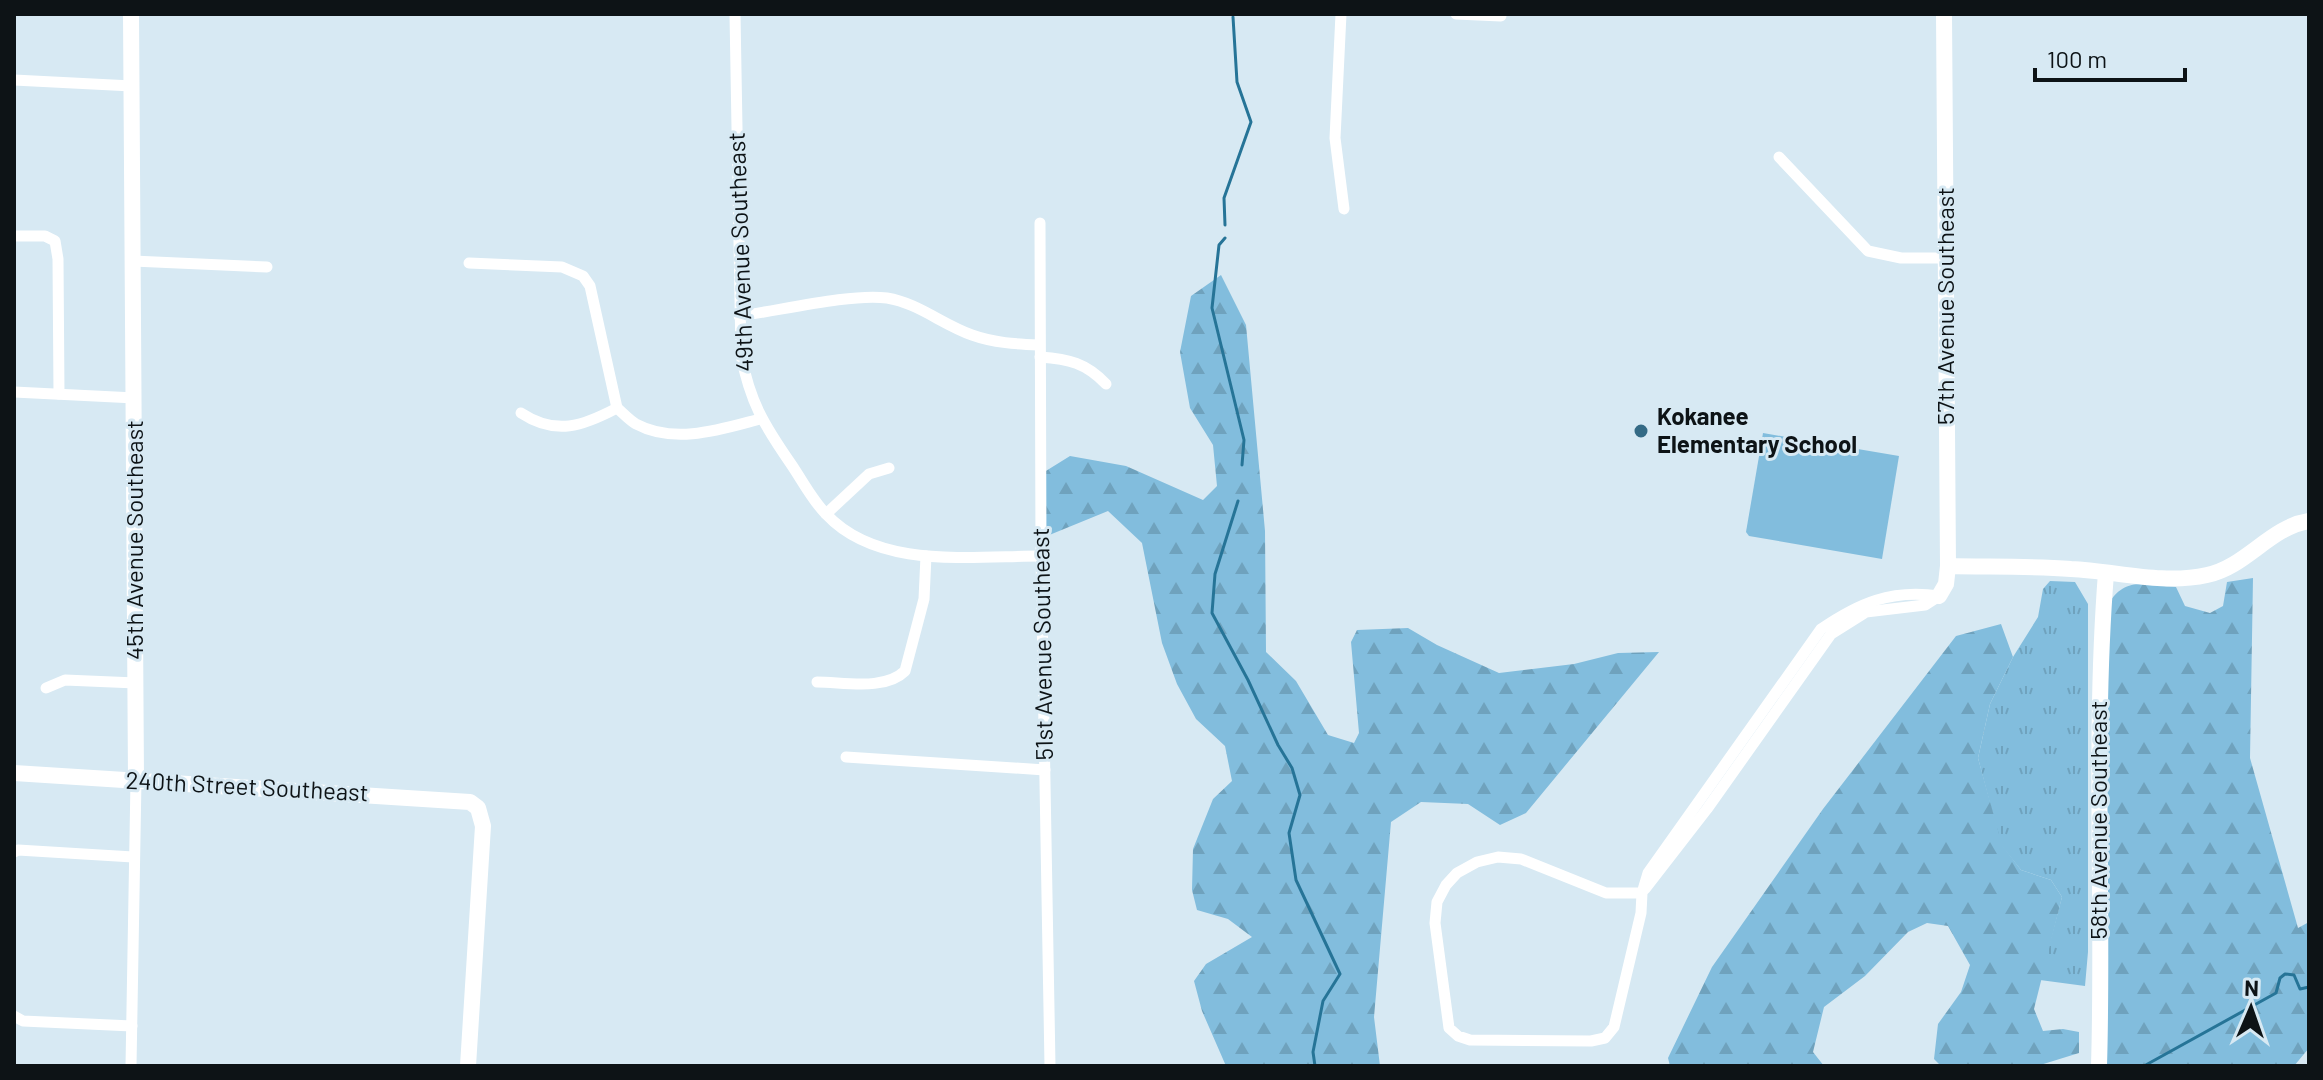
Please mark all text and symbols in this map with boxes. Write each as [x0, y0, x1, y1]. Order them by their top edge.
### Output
scale bar [2035, 32, 2185, 82]
text: 100 m [2047, 44, 2107, 73]
street label: 49th Avenue Southeast [721, 132, 758, 372]
street label: 57th Avenue Southeast [1930, 187, 1959, 425]
place label: Kokanee Elementary School [1657, 401, 1857, 458]
street label: 45th Avenue Southeast [119, 420, 148, 660]
marker: Kokanee Elementary School [1632, 422, 1650, 440]
street label: 51st Avenue Southeast [1025, 527, 1058, 761]
street label: 58th Avenue Southeast [2083, 700, 2112, 940]
street label: 240th Street Southeast [125, 765, 369, 806]
north arrow [2211, 968, 2291, 1048]
text: N [2244, 974, 2260, 1000]

